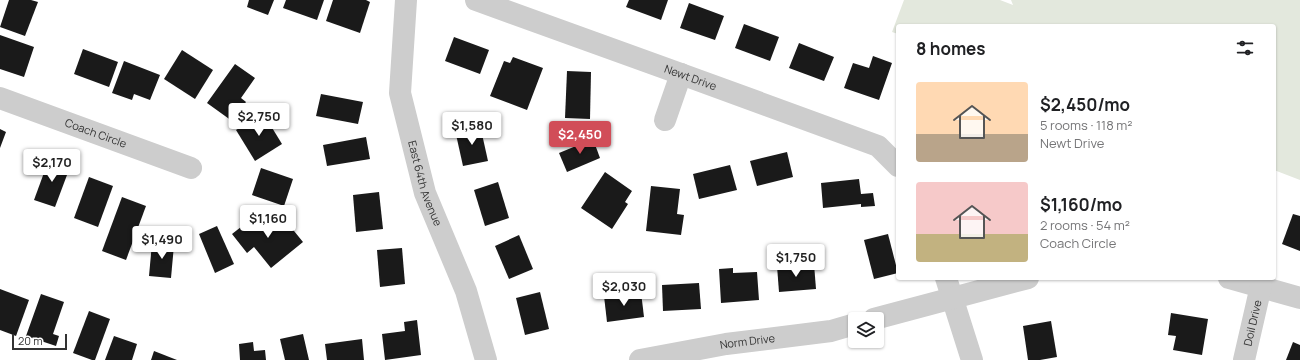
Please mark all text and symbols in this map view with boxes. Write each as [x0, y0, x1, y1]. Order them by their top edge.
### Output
text: 8 homes [916, 37, 986, 60]
icon: filters [1234, 37, 1256, 59]
street label: Newt Drive [662, 61, 719, 94]
text: $2,450/mo [1040, 93, 1130, 116]
icon: home [948, 98, 996, 146]
pin: $2,750 [226, 103, 292, 137]
text: $2,750 [238, 107, 280, 125]
pin: $1,580 [439, 112, 505, 146]
street label: Coach Circle [63, 114, 129, 151]
text: $1,580 [451, 116, 493, 134]
text: 5 rooms · 118 m² [1040, 116, 1133, 134]
pin: $2,450 [547, 121, 613, 155]
text: $2,450 [558, 125, 602, 143]
text: Newt Drive [1040, 134, 1104, 152]
street label: East 64th Avenue [405, 139, 446, 229]
pin: $2,170 [19, 149, 85, 183]
text: $2,170 [32, 153, 72, 171]
text: $1,160/mo [1040, 193, 1122, 216]
icon: home [948, 198, 996, 246]
pin: $1,160 [235, 205, 301, 239]
text: $1,160 [249, 209, 287, 227]
text: 2 rooms · 54 m² [1040, 216, 1130, 234]
pin: $1,490 [129, 226, 195, 260]
text: $1,490 [141, 230, 183, 248]
text: Coach Circle [1040, 234, 1116, 252]
pin: $1,750 [763, 244, 829, 278]
text: $1,750 [776, 248, 816, 266]
pin: $2,030 [591, 273, 657, 307]
text: $2,030 [602, 277, 646, 295]
street label: Doil Drive [1239, 298, 1265, 347]
map controls [848, 312, 884, 348]
button: layers [848, 312, 884, 348]
street label: Norm Drive [719, 330, 776, 352]
scale bar [12, 332, 67, 351]
text: 20 m [18, 333, 43, 348]

